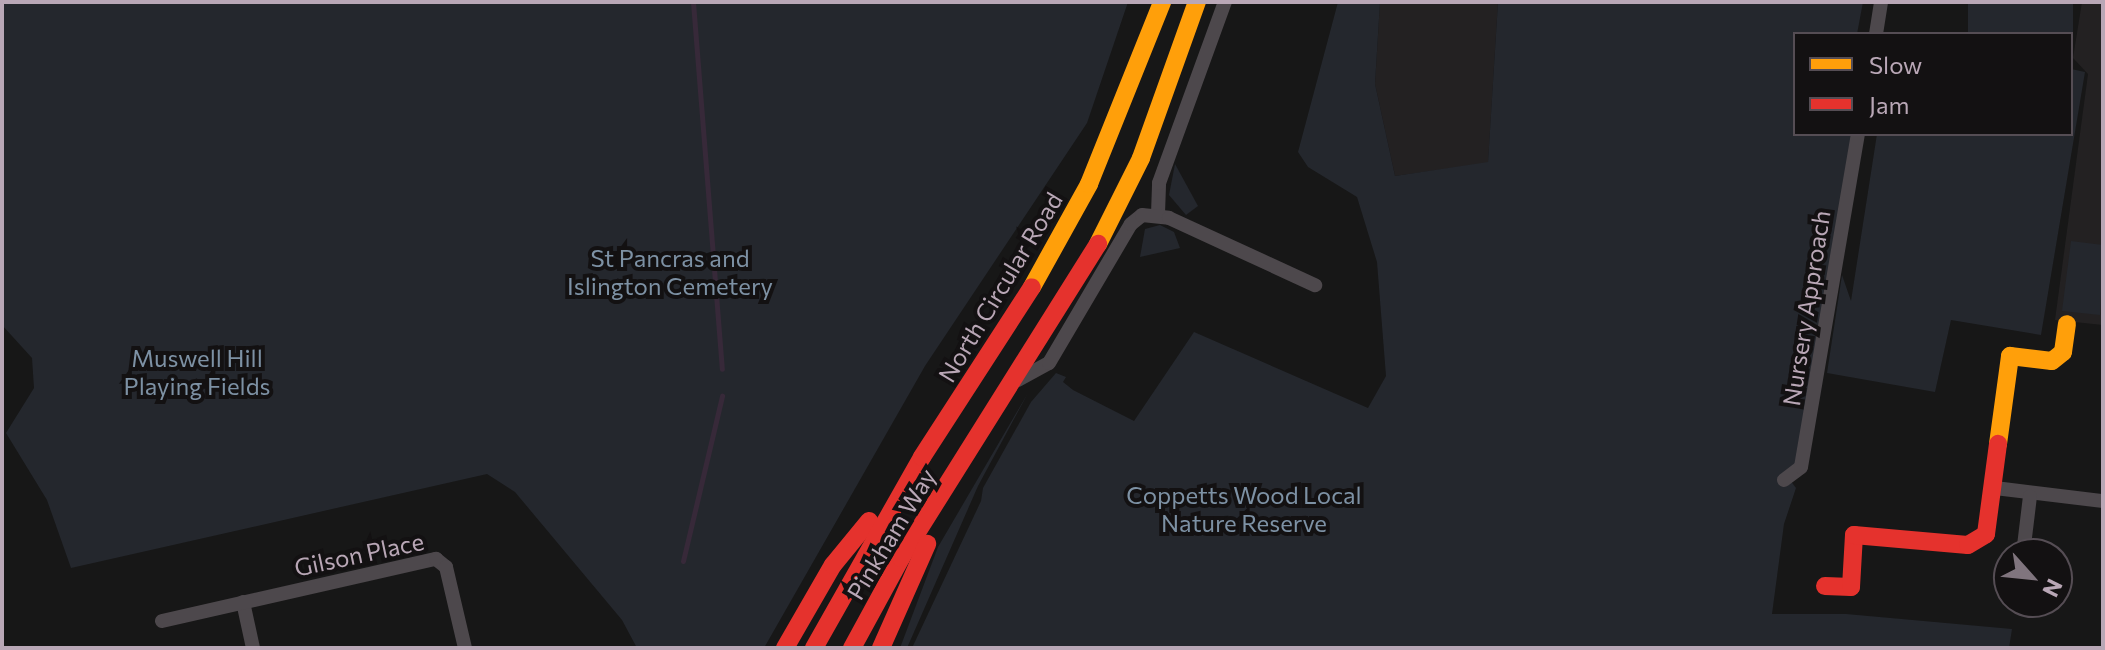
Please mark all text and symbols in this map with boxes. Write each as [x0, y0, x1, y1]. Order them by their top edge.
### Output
legend [1793, 32, 2073, 136]
text: Slow [1869, 50, 1922, 79]
text: Jam [1869, 90, 1909, 119]
street label: North Circular Road [932, 187, 1068, 387]
street label: Nursery Approach [1776, 208, 1836, 408]
park label: St Pancras and Islington Cemetery [567, 244, 773, 300]
park label: Muswell Hill Playing Fields [124, 344, 270, 400]
street label: Pinkham Way [841, 463, 941, 605]
park label: Coppetts Wood Local Nature Reserve [1126, 481, 1362, 537]
street label: Gilson Place [292, 526, 426, 582]
north arrow [1993, 538, 2073, 618]
text: N [2037, 575, 2069, 602]

